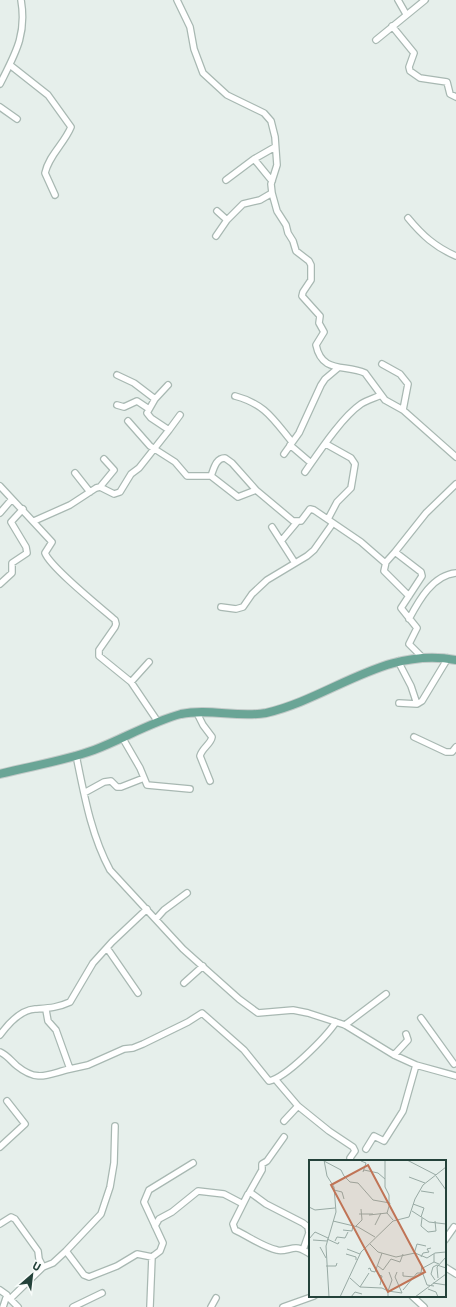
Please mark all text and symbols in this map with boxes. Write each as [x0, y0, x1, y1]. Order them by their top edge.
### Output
inset map [309, 1160, 446, 1297]
north arrow [12, 1255, 52, 1295]
text: U [30, 1258, 43, 1274]

